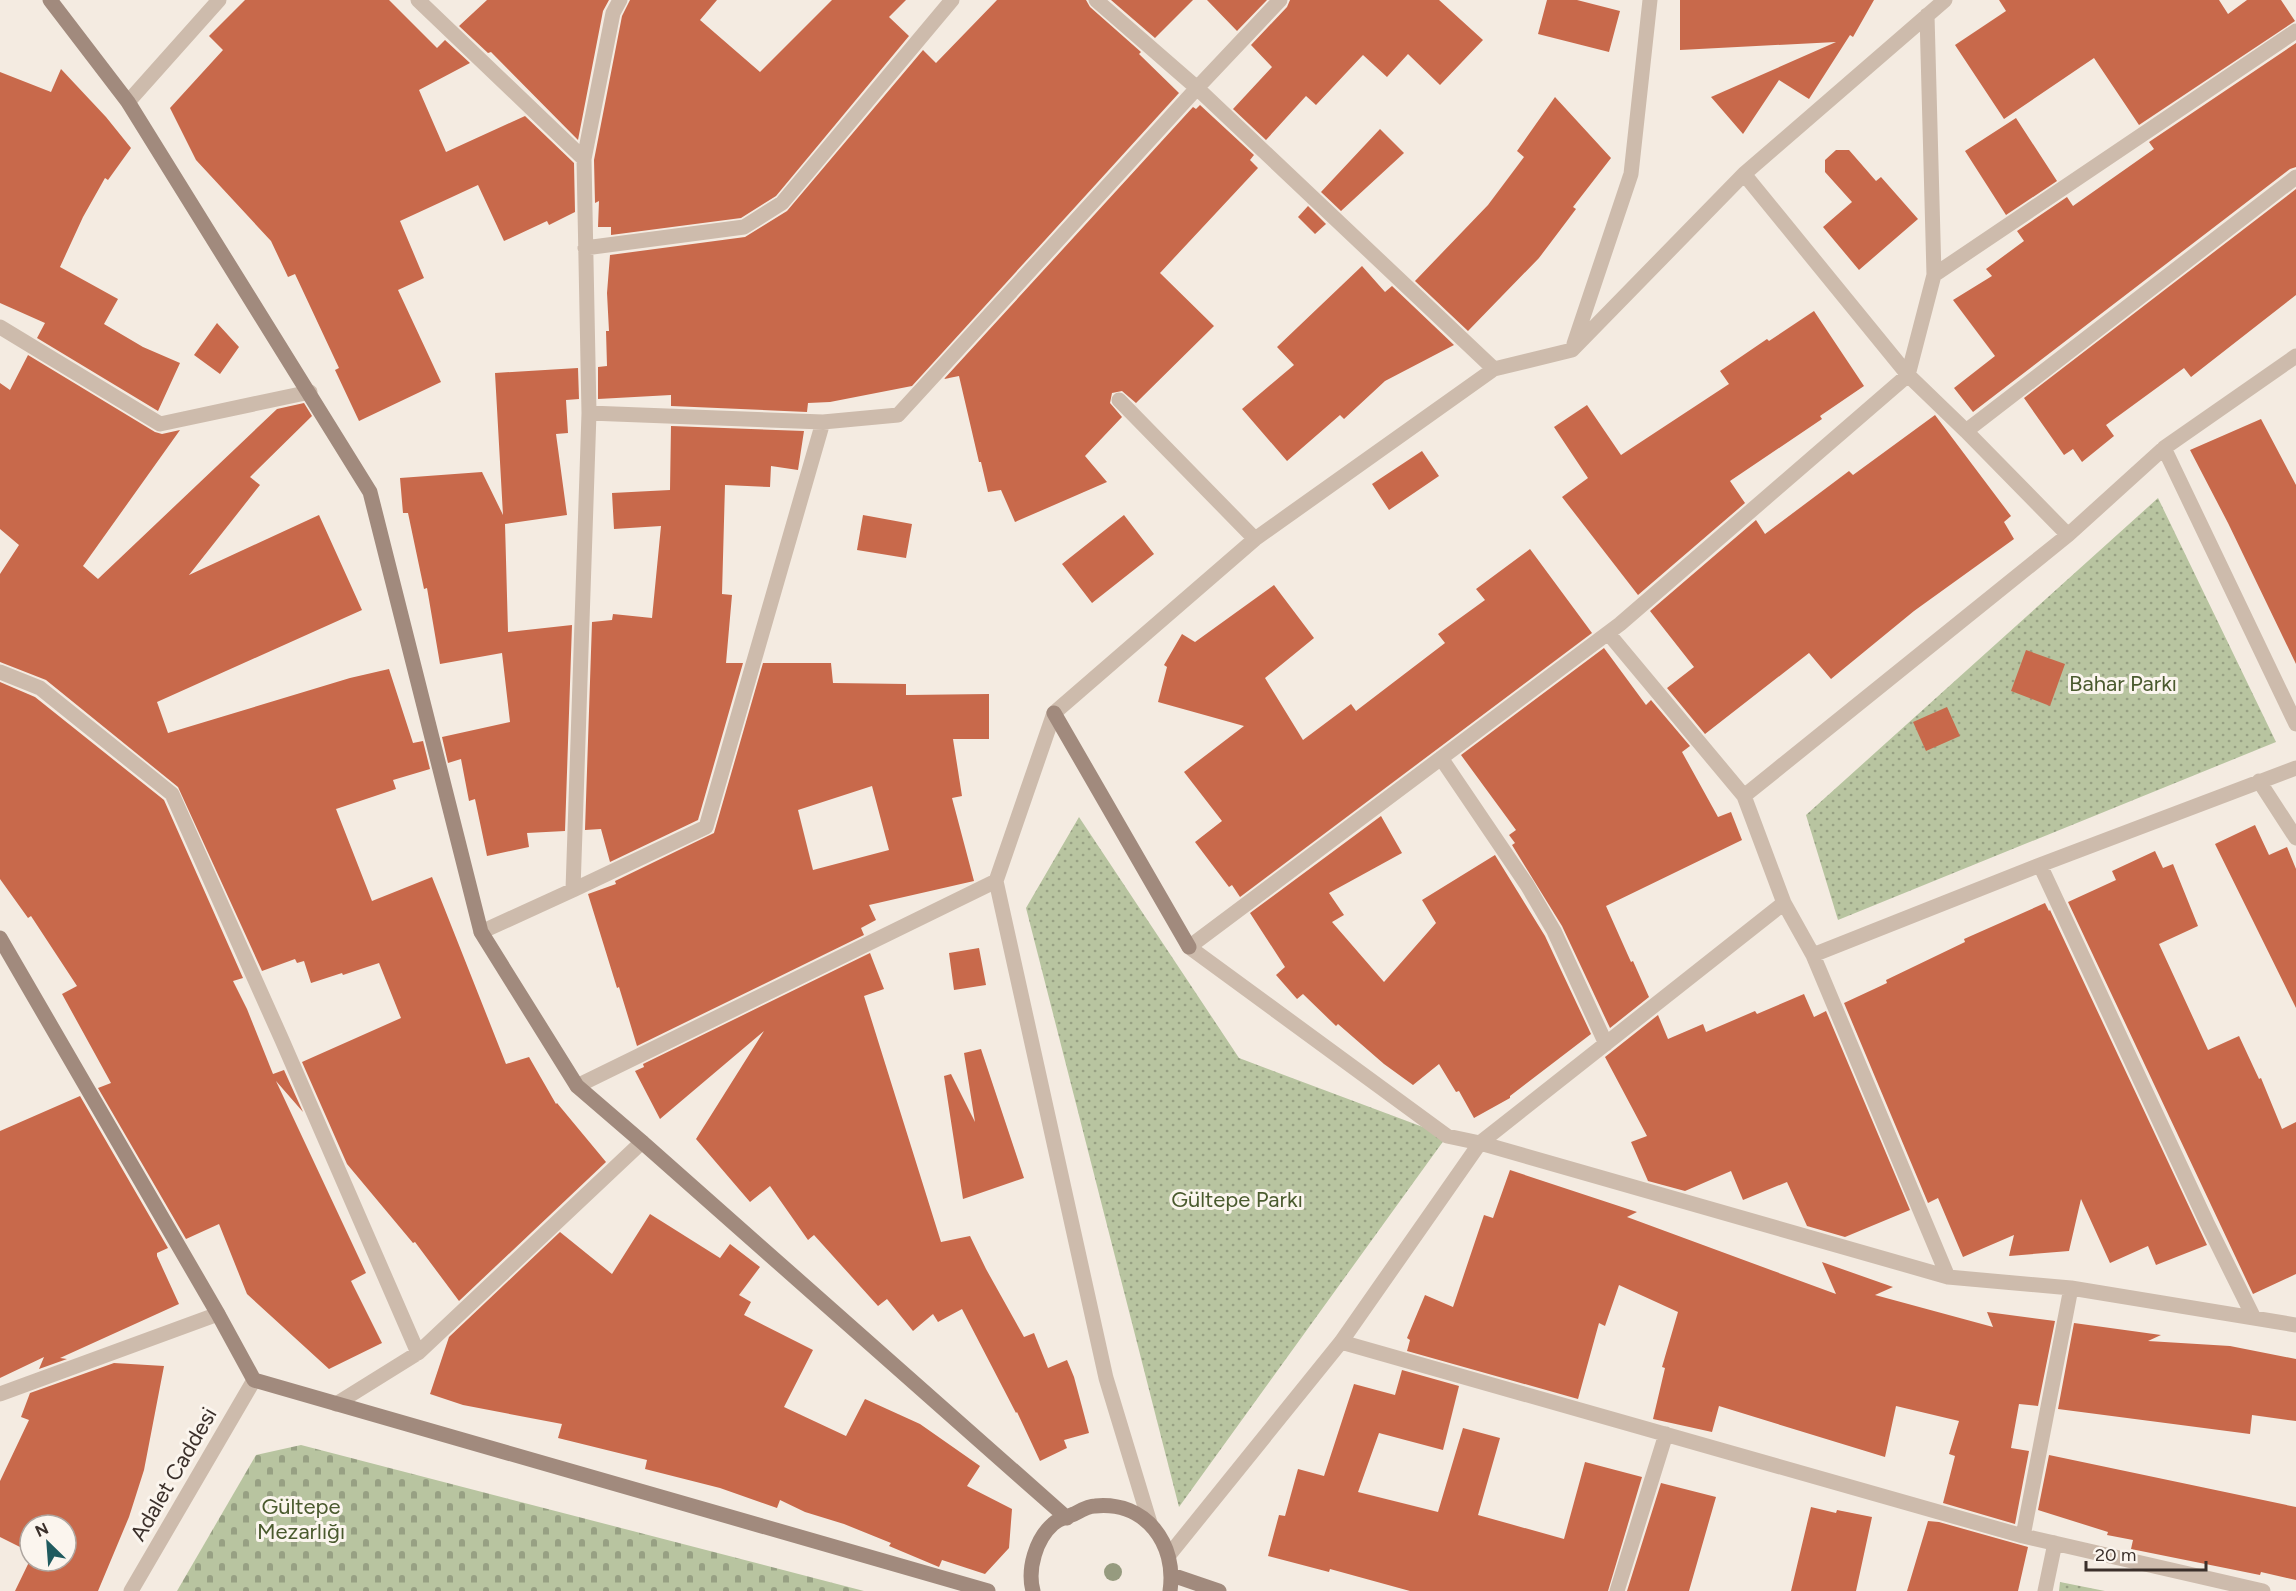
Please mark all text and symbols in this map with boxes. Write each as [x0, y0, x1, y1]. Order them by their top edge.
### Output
park label: Bahar Parkı [2069, 670, 2177, 697]
park label: Gültepe Parkı [1171, 1186, 1303, 1213]
street label: Adalet Caddesi [124, 1403, 223, 1546]
park label: Gültepe Mezarlığı [257, 1493, 345, 1545]
north arrow [18, 1513, 78, 1573]
text: N [32, 1519, 51, 1541]
scale bar [2086, 1534, 2206, 1572]
text: 20 m [2095, 1544, 2136, 1566]

